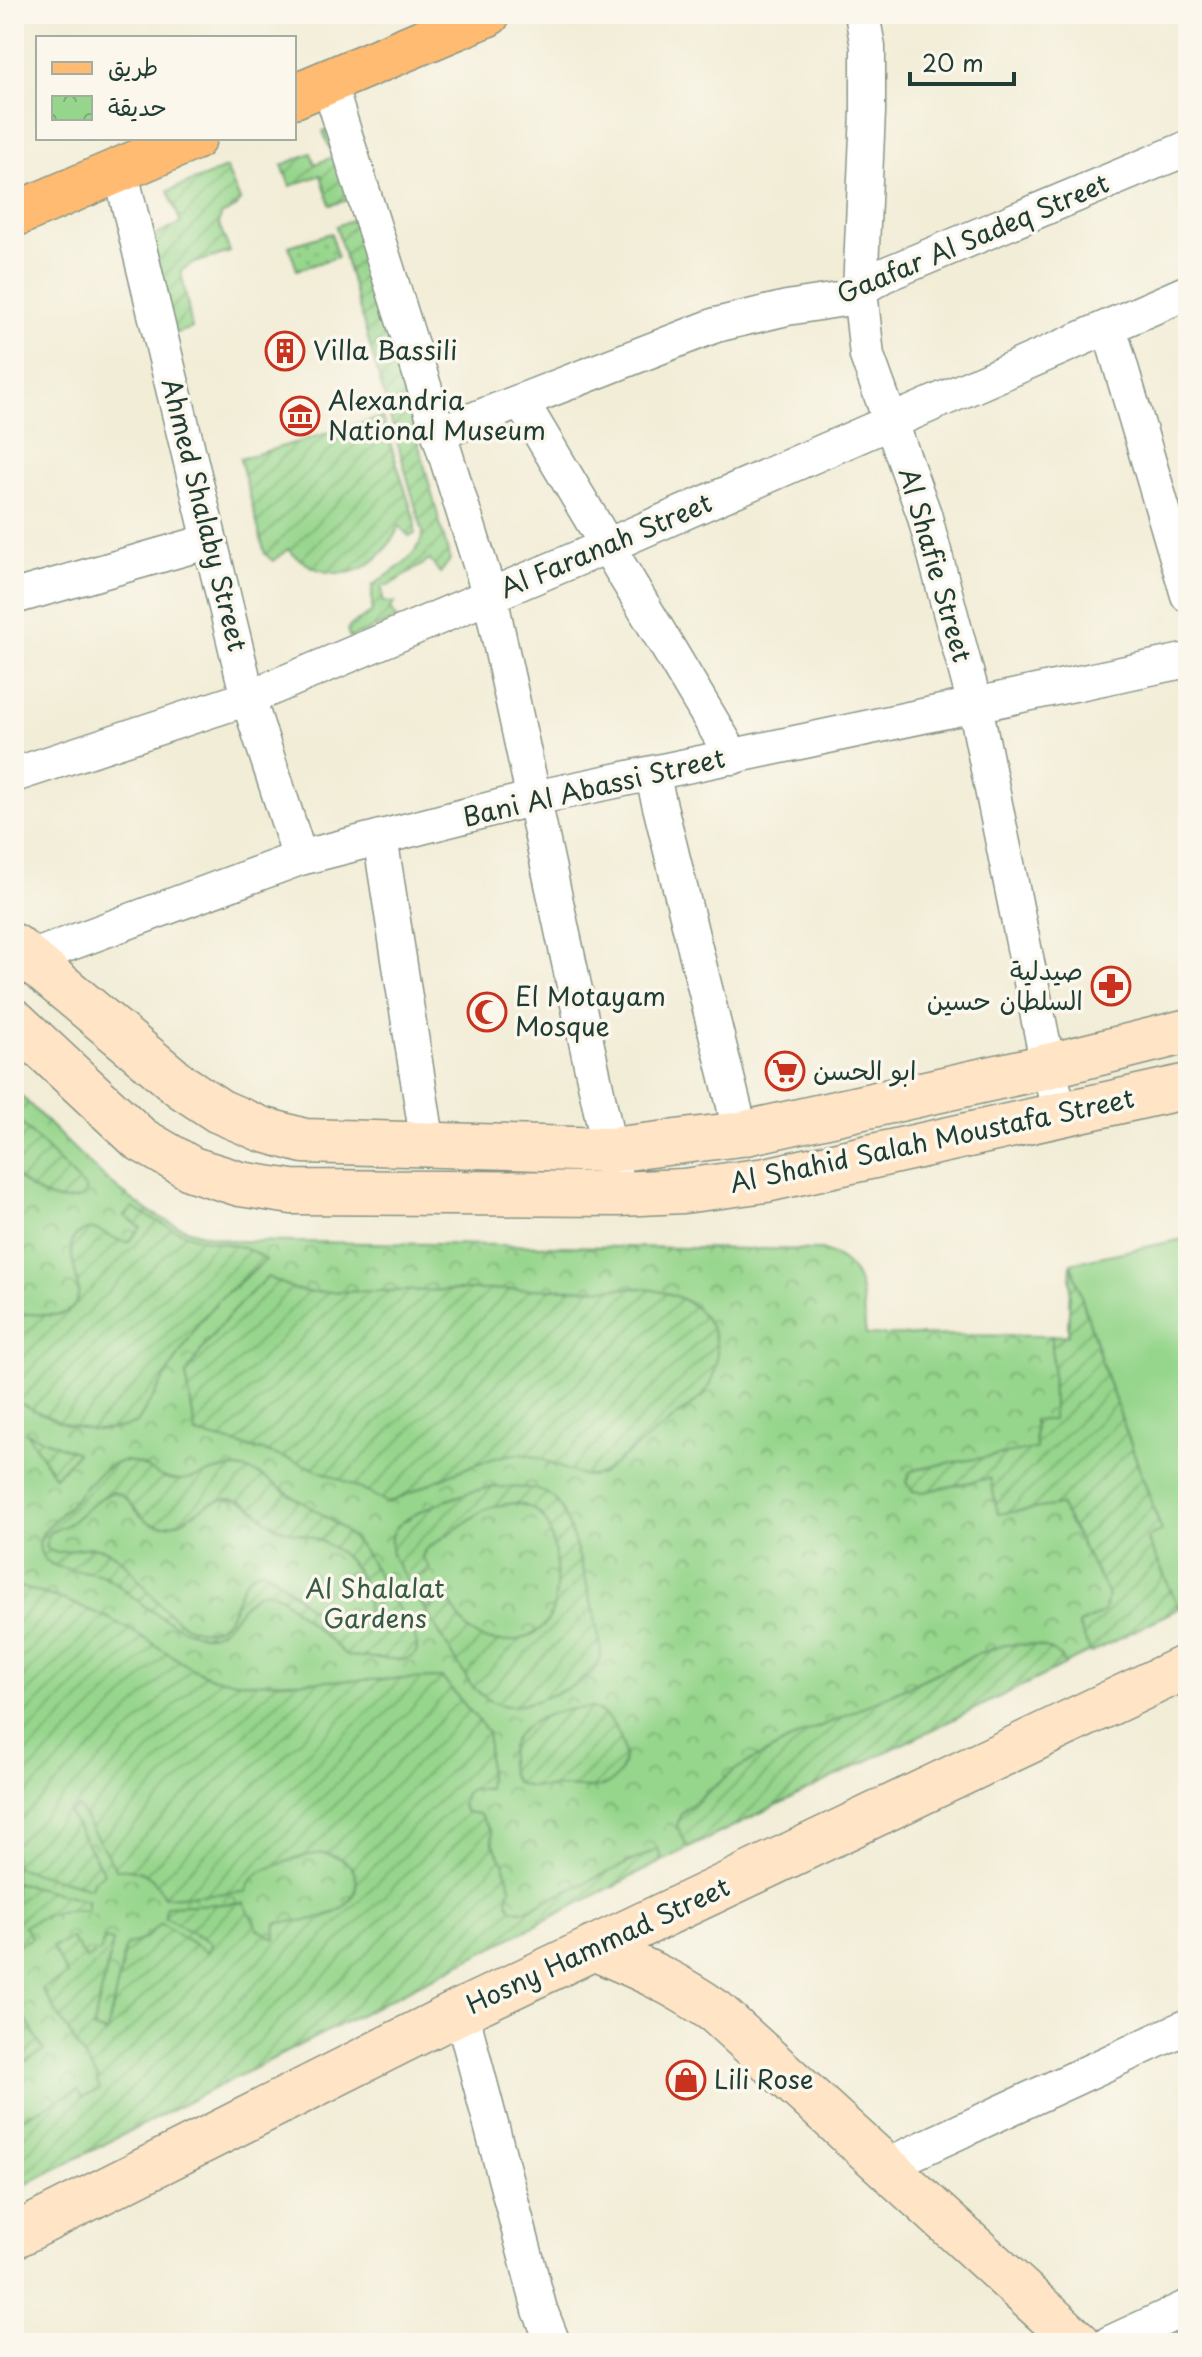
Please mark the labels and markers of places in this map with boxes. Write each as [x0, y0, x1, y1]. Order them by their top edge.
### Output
building icon: Villa Bassili [264, 330, 306, 372]
place label: Villa Bassili [313, 330, 457, 369]
place label: Alexandria National Museum [328, 380, 546, 449]
museum icon: Alexandria National Museum [279, 395, 321, 437]
place label: صيدلية السلطان حسين [927, 950, 1083, 1019]
pharmacy icon: صيدلية السلطان حسين [1090, 965, 1132, 1007]
place label: El Motayam Mosque [515, 976, 666, 1045]
mosque icon: El Motayam Mosque [466, 991, 508, 1033]
supermarket icon: ابو الحسن [764, 1050, 806, 1092]
place label: ابو الحسن [813, 1050, 917, 1089]
shop icon: Lili Rose [665, 2059, 707, 2101]
place label: Lili Rose [714, 2059, 814, 2098]

